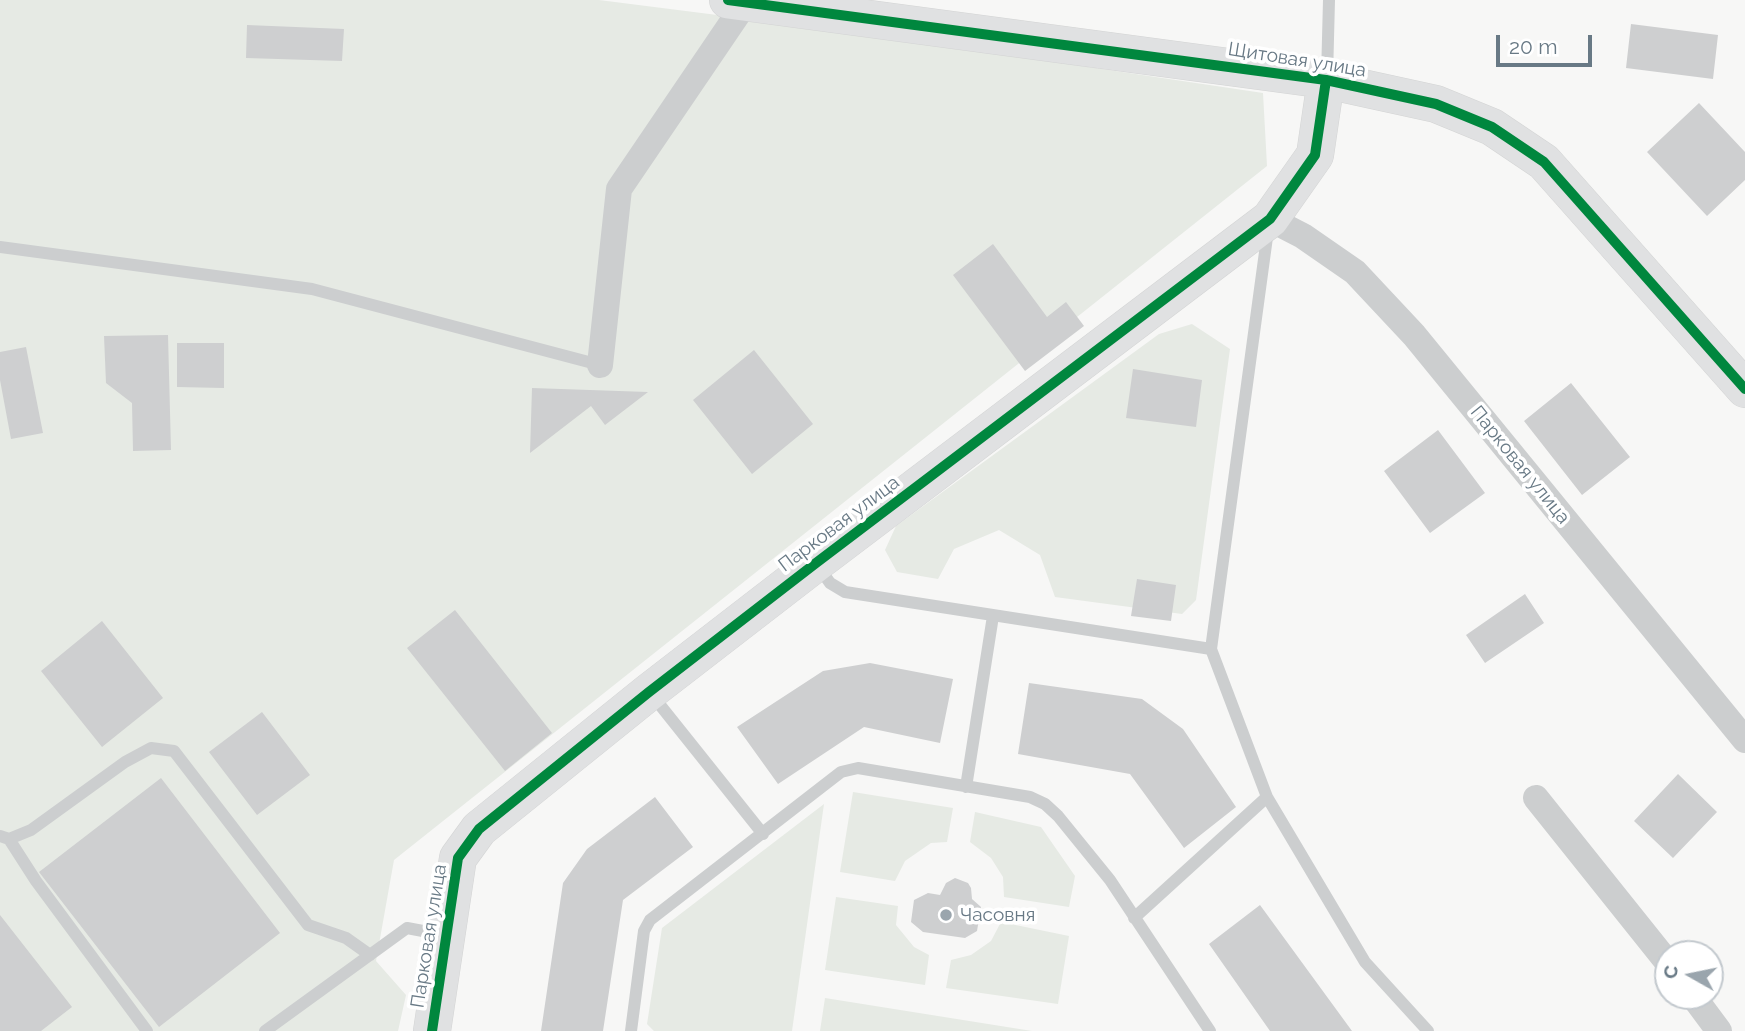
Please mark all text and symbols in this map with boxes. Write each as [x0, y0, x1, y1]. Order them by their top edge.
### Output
scale bar [1500, 21, 1596, 65]
text: 20 m [1509, 34, 1557, 59]
street label: Щитовая улица [1226, 38, 1368, 82]
street label: Парковая улица [1465, 401, 1575, 529]
street label: Парковая улица [774, 471, 904, 577]
street label: Парковая улица [406, 862, 452, 1010]
place label: Часовня [960, 904, 1035, 926]
marker: Часовня [938, 907, 954, 923]
north arrow [1654, 940, 1724, 1010]
text: С [1658, 964, 1682, 980]

